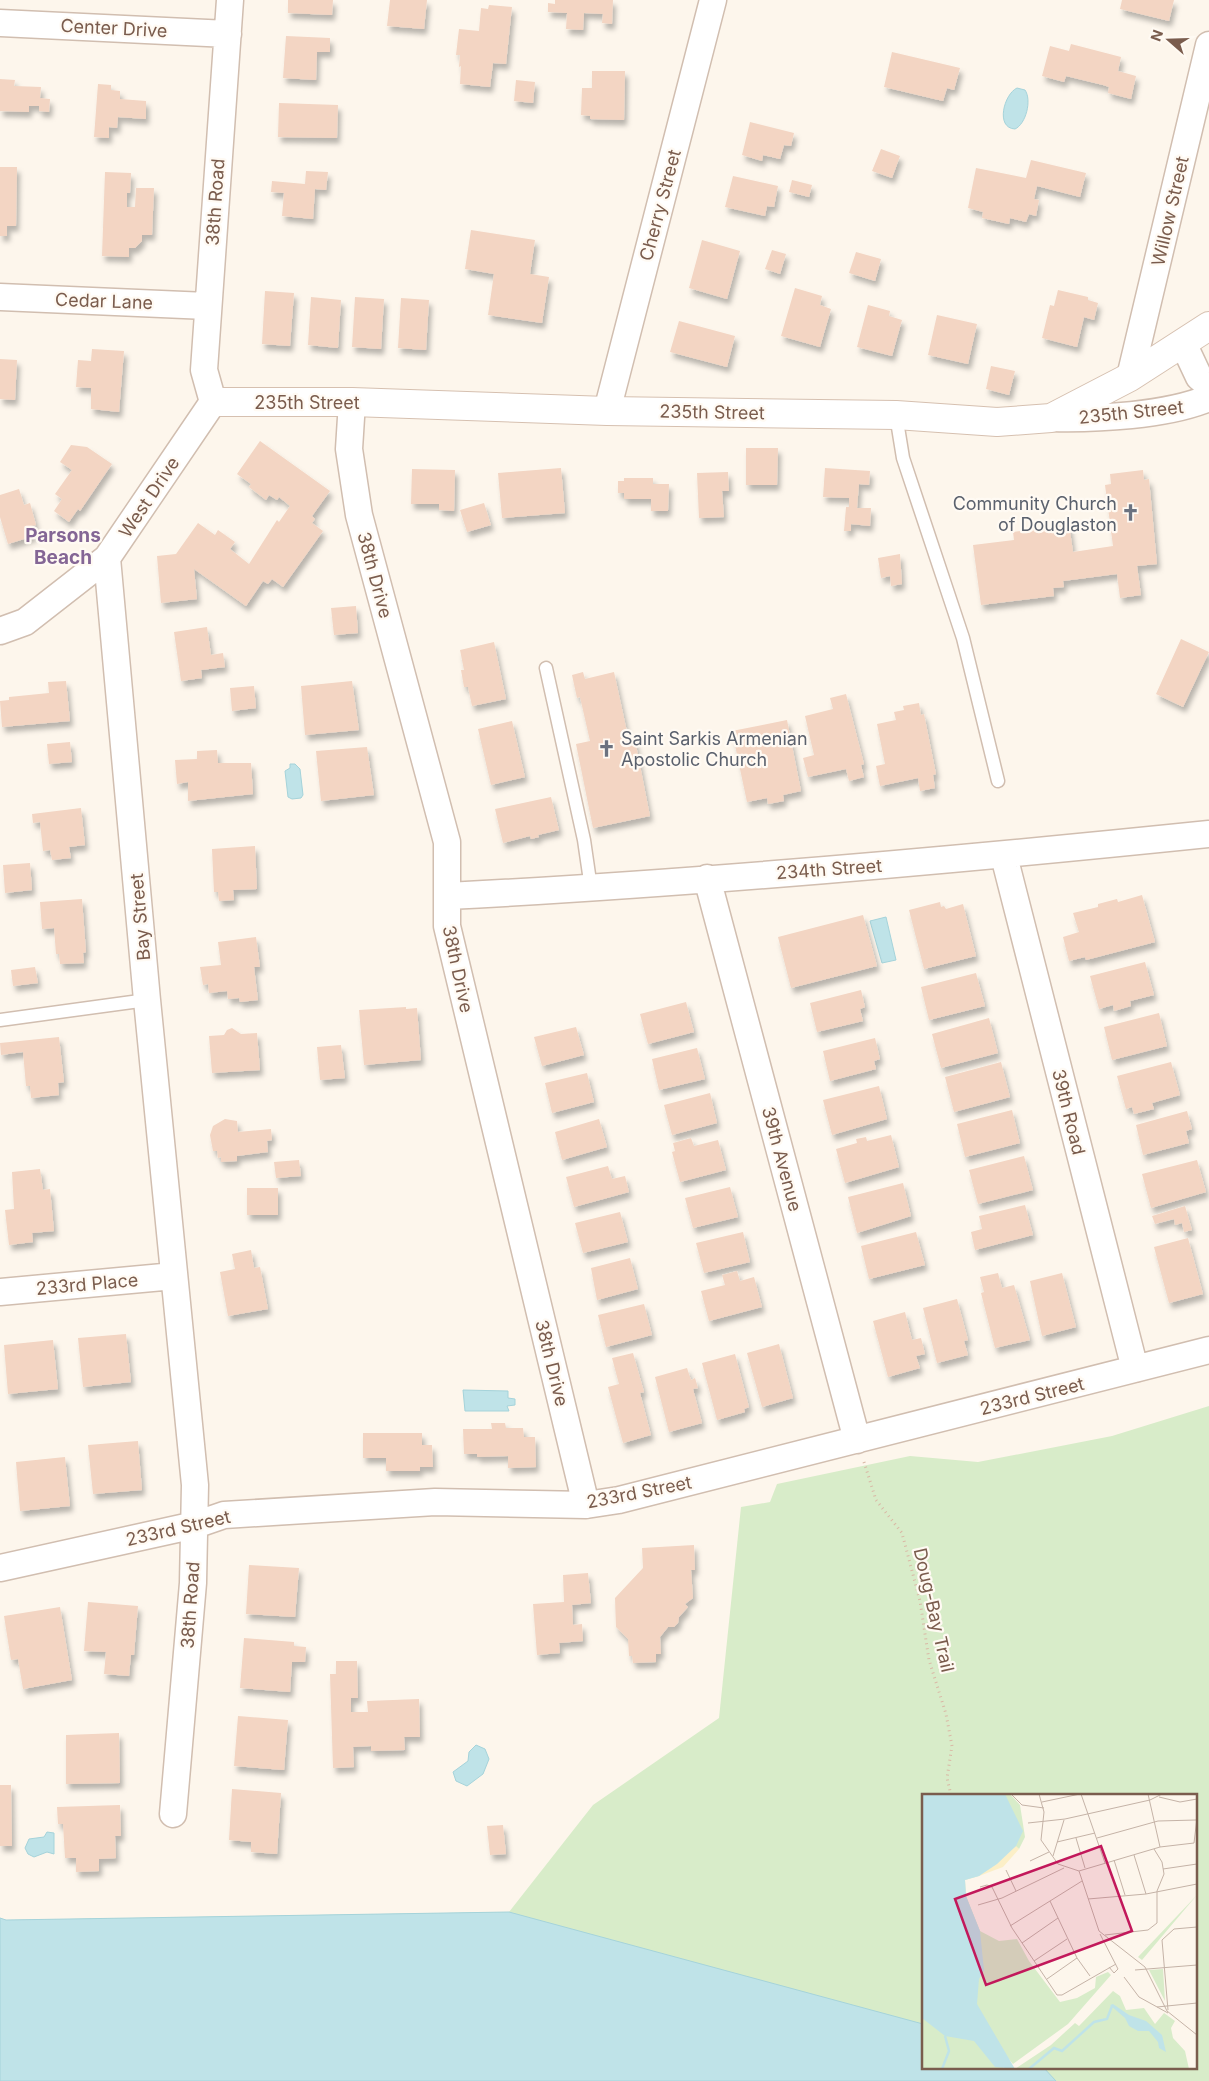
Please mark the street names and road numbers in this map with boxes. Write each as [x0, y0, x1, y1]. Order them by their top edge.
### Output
street label: Center Drive [60, 15, 168, 41]
street label: Cherry Street [635, 147, 685, 263]
street label: Willow Street [1147, 154, 1193, 268]
street label: 38th Road [201, 158, 229, 246]
street label: Cedar Lane [55, 289, 153, 313]
street label: 235th Street [254, 392, 360, 413]
street label: 235th Street [1077, 396, 1185, 428]
street label: 235th Street [659, 401, 765, 423]
street label: West Drive [114, 453, 184, 541]
street label: 38th Drive [353, 530, 397, 620]
street label: 234th Street [775, 855, 883, 883]
street label: Bay Street [126, 872, 154, 962]
street label: 38th Drive [439, 924, 477, 1014]
street label: 39th Road [1048, 1067, 1090, 1157]
street label: 39th Avenue [758, 1104, 806, 1214]
street label: 233rd Place [35, 1269, 139, 1299]
street label: 38th Drive [531, 1318, 573, 1408]
street label: 233rd Street [978, 1373, 1086, 1419]
street label: 233rd Street [585, 1472, 693, 1512]
street label: 233rd Street [124, 1506, 232, 1550]
street label: Doug-Bay Trail [910, 1546, 958, 1674]
street label: 38th Road [176, 1561, 204, 1649]

